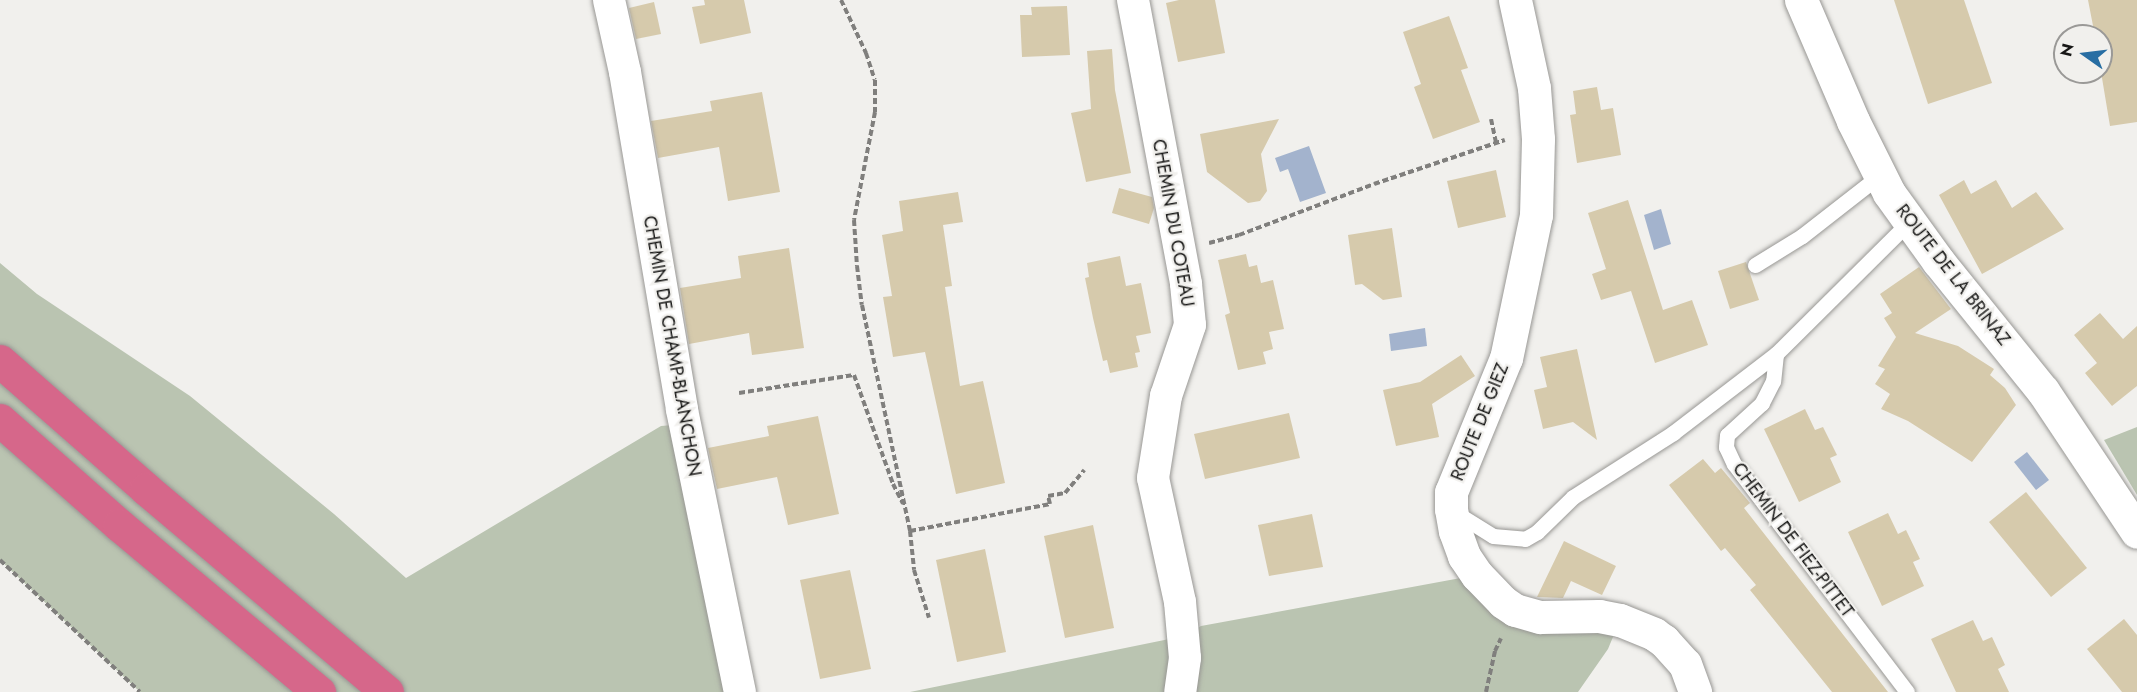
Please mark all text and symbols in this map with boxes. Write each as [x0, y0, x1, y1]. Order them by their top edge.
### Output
north arrow [2053, 24, 2113, 84]
text: N [2054, 41, 2080, 59]
street label: CHEMIN DU COTEAU [1148, 138, 1198, 308]
street label: ROUTE DE LA BRINAZ [1891, 200, 2015, 350]
street label: CHEMIN DE CHAMP-BLANCHON [638, 214, 706, 478]
street label: ROUTE DE GIEZ [1447, 360, 1513, 484]
street label: CHEMIN DE FIEZ-PITTET [1728, 459, 1858, 621]

